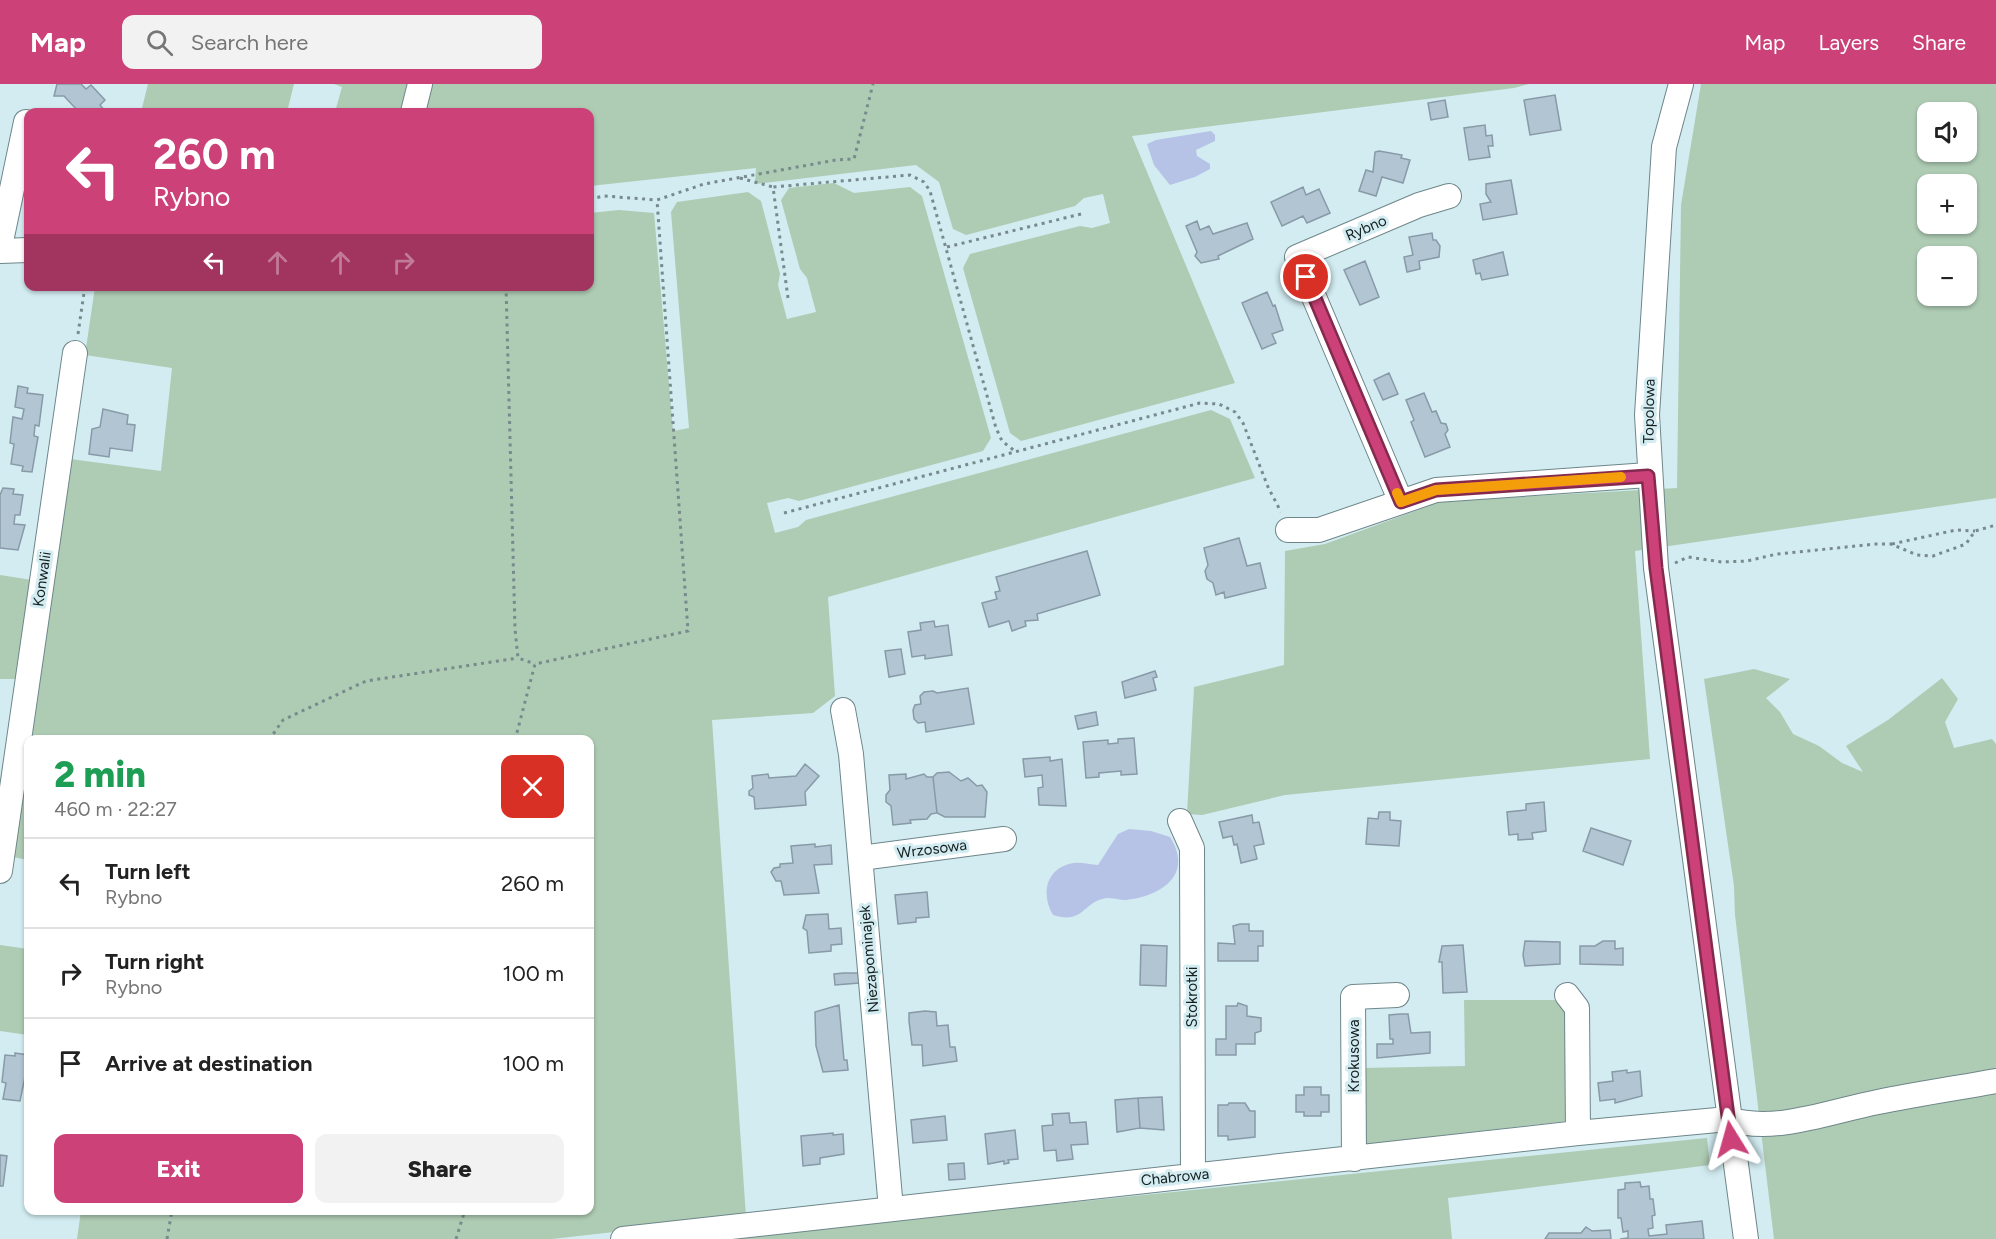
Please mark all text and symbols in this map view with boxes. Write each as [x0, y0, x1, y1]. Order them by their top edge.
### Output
search box [122, 15, 542, 69]
text: Map [30, 25, 86, 59]
icon: search [143, 26, 176, 59]
text: Search here [191, 29, 308, 56]
text: Map [1745, 30, 1785, 55]
text: Layers [1818, 30, 1879, 55]
text: Share [1912, 30, 1966, 55]
map controls [1917, 102, 1977, 306]
button: sound [1917, 102, 1977, 162]
text: 260 m [153, 129, 276, 180]
icon: left [54, 132, 132, 210]
button: + [1917, 174, 1977, 234]
text: Rybno [153, 180, 231, 213]
street label: Rybno [1343, 211, 1390, 245]
icon: left [198, 246, 231, 279]
icon: ahead [261, 246, 294, 279]
icon: ahead [324, 246, 357, 279]
icon: right [387, 246, 420, 279]
button: − [1917, 246, 1977, 306]
pin [1280, 251, 1331, 302]
icon: arrive [1289, 260, 1322, 293]
street label: Topolowa [1639, 379, 1659, 443]
street label: Konwalii [29, 550, 55, 608]
text: 2 min [54, 753, 146, 796]
button: close [501, 755, 564, 818]
text: 460 m · 22:27 [54, 797, 177, 821]
street label: Wrzosowa [896, 836, 968, 862]
text: Turn left [105, 858, 191, 885]
icon: left [54, 867, 87, 900]
text: 260 m [501, 870, 564, 897]
text: Rybno [105, 885, 162, 909]
street label: Niezapominajek [855, 904, 883, 1013]
text: Turn right [105, 948, 204, 975]
icon: right [54, 957, 87, 990]
text: 100 m [503, 960, 564, 987]
street label: Stokrotki [1183, 966, 1201, 1028]
text: Rybno [105, 975, 162, 999]
street label: Krokusowa [1345, 1019, 1363, 1093]
icon: arrive [54, 1047, 87, 1080]
text: Arrive at destination [105, 1050, 313, 1077]
text: 100 m [503, 1050, 564, 1077]
position arrow [1699, 1107, 1763, 1171]
button: Exit [54, 1134, 303, 1203]
button: Share [315, 1134, 564, 1203]
street label: Chabrowa [1140, 1164, 1210, 1190]

